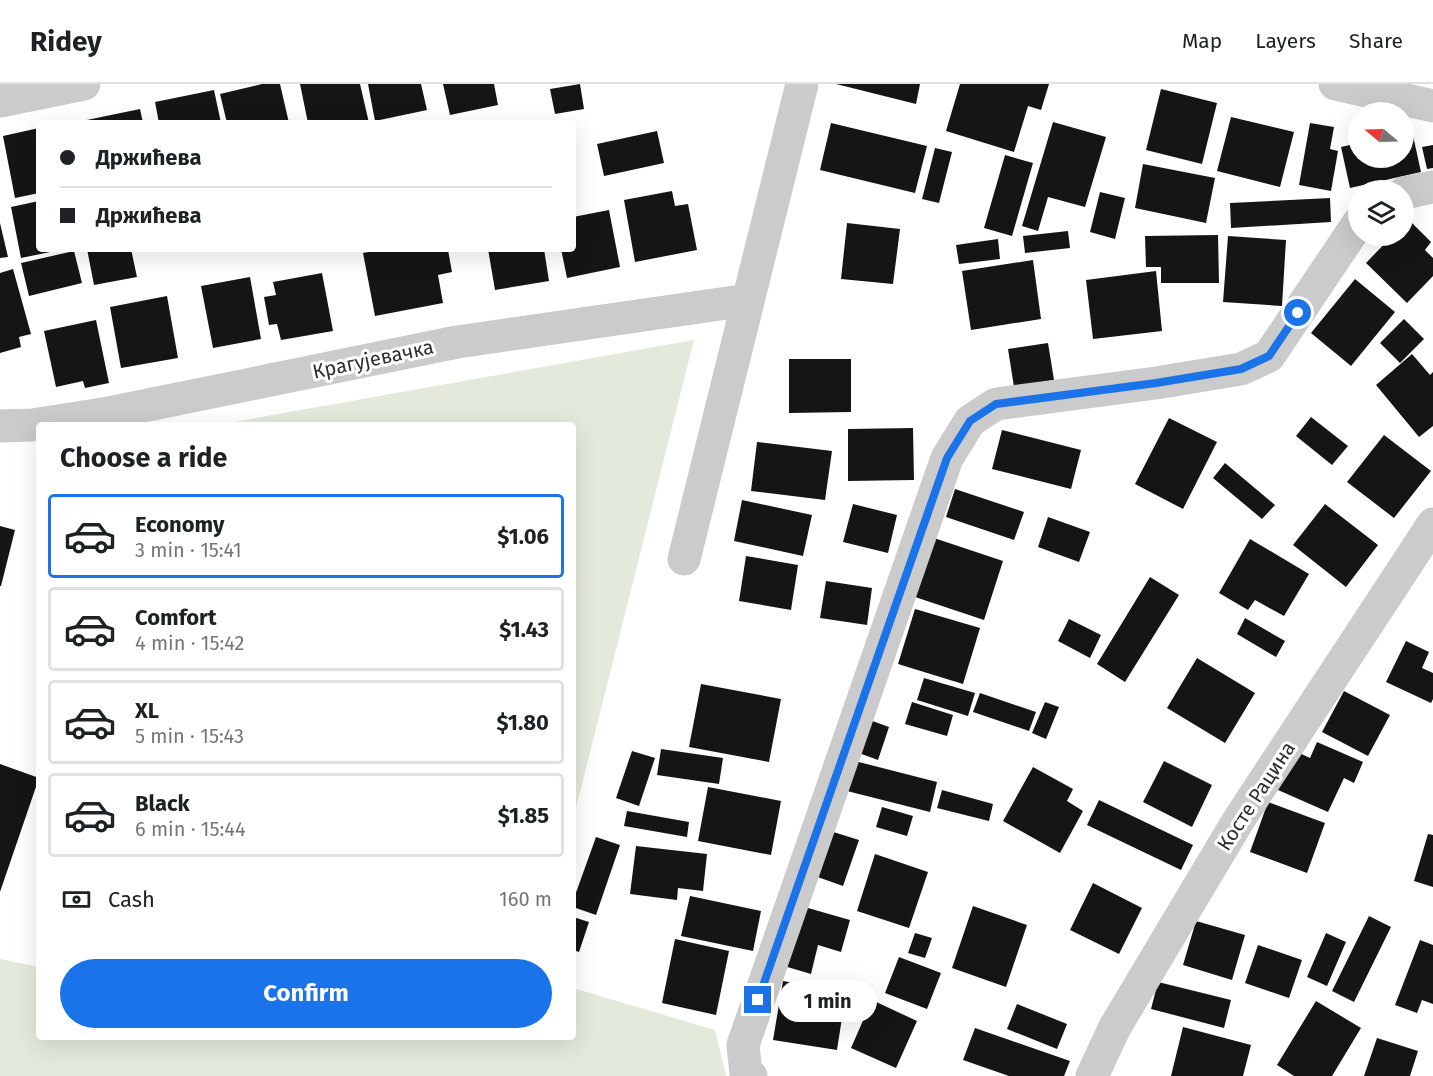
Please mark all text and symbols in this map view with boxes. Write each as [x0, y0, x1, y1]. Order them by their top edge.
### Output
text: Ridey [30, 25, 102, 58]
text: Map [1182, 28, 1222, 54]
text: Layers [1255, 28, 1316, 54]
text: Share [1349, 28, 1403, 54]
north arrow [1348, 102, 1414, 168]
map controls [1348, 102, 1414, 246]
text: Држићева [96, 144, 202, 171]
button: layers [1348, 180, 1414, 246]
text: Држићева [96, 202, 202, 229]
route start [1284, 299, 1311, 326]
street label: Крагујевачка [310, 334, 436, 384]
text: Choose a ride [60, 442, 227, 474]
icon: car [63, 509, 117, 563]
text: Economy [135, 511, 224, 538]
text: $1.06 [497, 523, 549, 550]
text: 3 min · 15:41 [135, 538, 242, 562]
icon: car [63, 602, 117, 656]
text: Comfort [135, 604, 216, 631]
text: $1.43 [499, 616, 549, 643]
text: 4 min · 15:42 [135, 631, 244, 655]
icon: car [63, 695, 117, 749]
text: XL [135, 697, 159, 724]
text: $1.80 [497, 709, 549, 736]
text: 5 min · 15:43 [135, 724, 244, 748]
street label: Косте Рацина [1212, 737, 1300, 855]
icon: car [63, 788, 117, 842]
text: Black [135, 790, 190, 817]
text: $1.85 [498, 802, 549, 829]
text: 6 min · 15:44 [135, 817, 246, 841]
icon: cash [60, 883, 93, 916]
text: Cash [108, 886, 155, 913]
text: 160 m [499, 887, 552, 911]
button: Confirm [60, 959, 552, 1028]
callout: 1 min [779, 979, 878, 1021]
route end [744, 986, 771, 1013]
text: 1 min [803, 989, 852, 1013]

